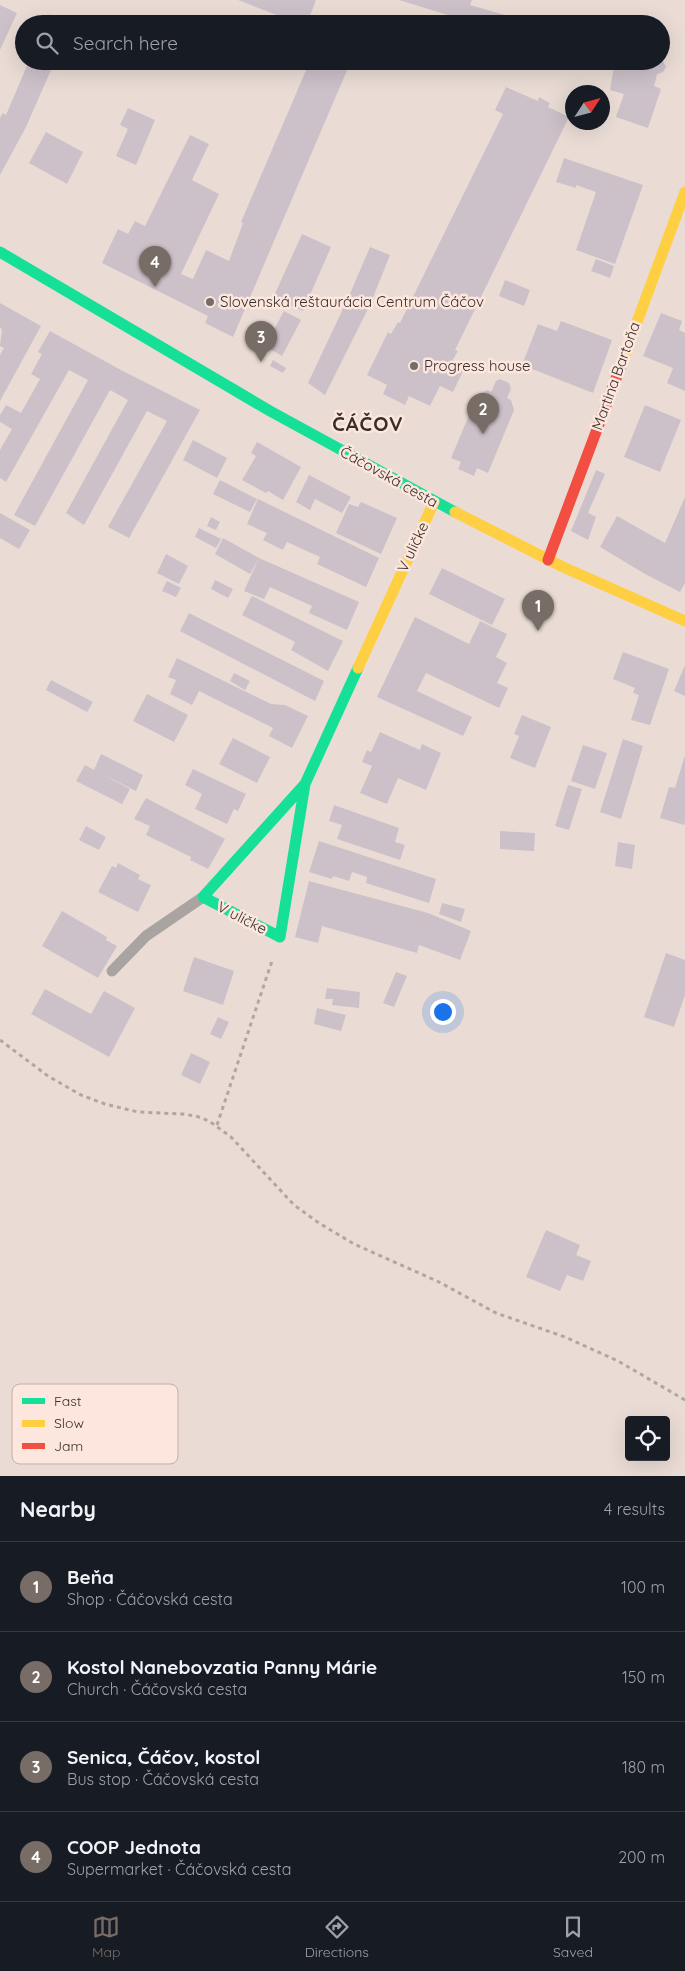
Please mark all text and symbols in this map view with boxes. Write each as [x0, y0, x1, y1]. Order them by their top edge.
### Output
search box [15, 15, 670, 70]
icon: search [33, 29, 61, 57]
text: Search here [73, 31, 178, 55]
north arrow [565, 85, 610, 130]
pin: 4 [139, 246, 171, 287]
place label: Slovenská reštaurácia Centrum Čáčov [220, 292, 484, 311]
marker: Slovenská reštaurácia Centrum Čáčov [204, 296, 216, 308]
street label: Martina Bartoňa [587, 319, 644, 433]
pin: 3 [245, 321, 277, 362]
place label: Progress house [424, 356, 531, 375]
marker: Progress house [408, 360, 420, 372]
pin: 2 [467, 393, 499, 434]
district label: ČÁČOV [332, 411, 404, 436]
street label: Čáčovská cesta [337, 442, 442, 511]
street label: V uličke [393, 519, 432, 575]
pin: 1 [522, 590, 554, 631]
street label: V uličke [214, 897, 270, 938]
your location [430, 999, 456, 1025]
legend [12, 1384, 178, 1464]
text: Fast [54, 1392, 82, 1410]
text: Slow [54, 1414, 84, 1432]
map controls [625, 1416, 670, 1461]
button: locate [625, 1416, 670, 1461]
text: Jam [54, 1437, 83, 1455]
text: Nearby [20, 1496, 96, 1522]
text: 4 results [604, 1499, 665, 1519]
text: Beňa [67, 1565, 114, 1589]
text: 1 [33, 1577, 39, 1597]
text: 100 m [621, 1577, 665, 1597]
text: Shop · Čáčovská cesta [67, 1589, 233, 1609]
text: Kostol Nanebovzatia Panny Márie [67, 1655, 377, 1679]
text: 2 [31, 1667, 41, 1687]
text: 150 m [622, 1667, 665, 1687]
text: Church · Čáčovská cesta [67, 1679, 247, 1699]
text: Senica, Čáčov, kostol [67, 1745, 261, 1769]
text: 3 [32, 1757, 40, 1777]
text: 180 m [622, 1757, 665, 1777]
text: Bus stop · Čáčovská cesta [67, 1769, 259, 1789]
text: COOP Jednota [67, 1835, 201, 1859]
text: 4 [31, 1847, 41, 1867]
text: 200 m [618, 1847, 665, 1867]
text: Supermarket · Čáčovská cesta [67, 1859, 291, 1879]
tab: Map [92, 1913, 121, 1961]
tab: Directions [305, 1913, 369, 1961]
tab: Saved [553, 1913, 593, 1961]

